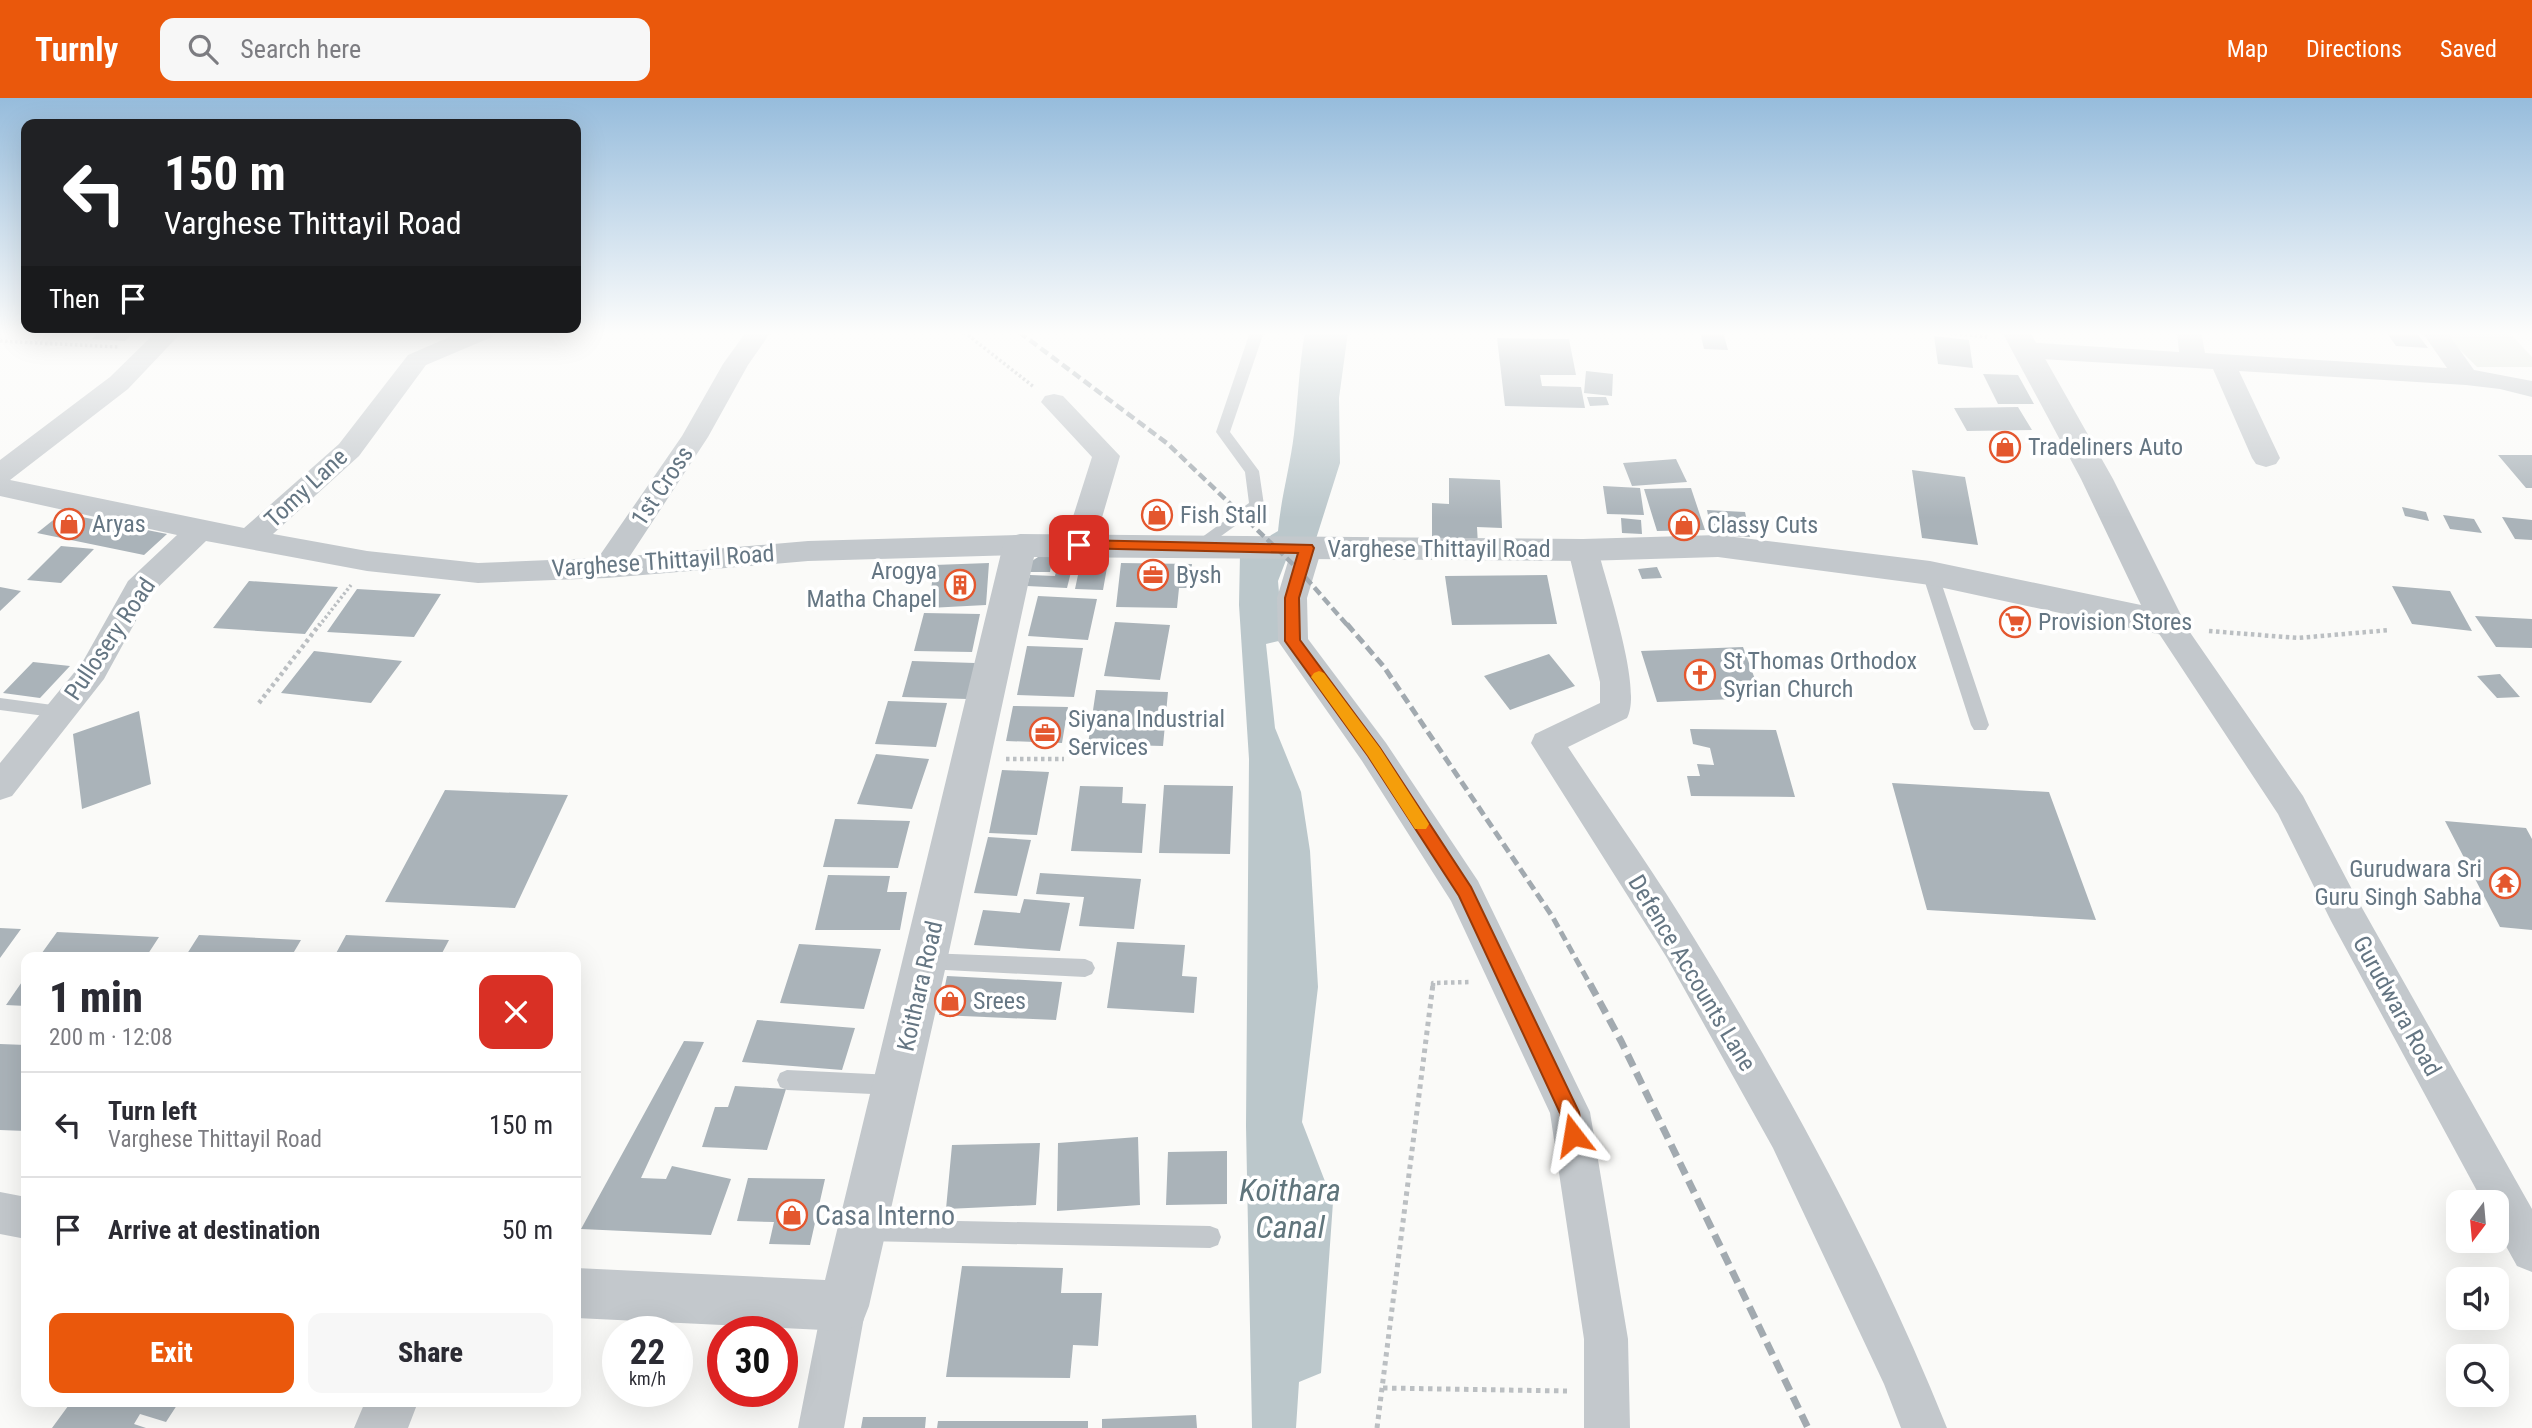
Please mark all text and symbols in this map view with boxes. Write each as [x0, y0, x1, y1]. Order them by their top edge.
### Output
search box [160, 18, 650, 81]
text: Turnly [35, 30, 118, 69]
icon: search [184, 30, 222, 68]
text: Search here [240, 34, 361, 64]
text: Map [2227, 35, 2268, 63]
text: Directions [2306, 35, 2402, 63]
text: Saved [2440, 35, 2497, 63]
text: 150 m [164, 145, 286, 202]
icon: left [49, 147, 140, 238]
text: Varghese Thittayil Road [164, 204, 462, 242]
icon: arrive [114, 280, 152, 318]
text: Then [49, 284, 100, 314]
shop icon: Tradeliners Auto [1988, 430, 2022, 464]
place label: Tradeliners Auto [2028, 433, 2183, 461]
street label: 1st Cross [625, 441, 699, 531]
street label: Tomy Lane [259, 443, 353, 533]
shop icon: Fish Stall [1140, 498, 1174, 532]
place label: Fish Stall [1180, 501, 1267, 529]
shop icon: Aryas [52, 507, 86, 541]
shop icon: Classy Cuts [1667, 508, 1701, 542]
place label: Aryas [92, 510, 146, 538]
place label: Classy Cuts [1707, 511, 1818, 539]
pin [1049, 515, 1109, 575]
icon: arrive [1060, 526, 1098, 564]
street label: Varghese Thittayil Road [1327, 535, 1551, 563]
street label: Varghese Thittayil Road [551, 539, 775, 583]
place label: Arogya Matha Chapel [806, 557, 937, 613]
office icon: Bysh [1136, 558, 1170, 592]
place label: Bysh [1176, 561, 1222, 589]
building icon: Arogya Matha Chapel [943, 568, 977, 602]
street label: Pullosery Road [59, 573, 161, 705]
supermarket icon: Provision Stores [1998, 605, 2032, 639]
place label: Provision Stores [2038, 608, 2192, 636]
place label: St Thomas Orthodox Syrian Church [1723, 647, 1917, 703]
church icon: St Thomas Orthodox Syrian Church [1683, 658, 1717, 692]
place label: Siyana Industrial Services [1068, 705, 1225, 761]
office icon: Siyana Industrial Services [1028, 716, 1062, 750]
place label: Gurudwara Sri Guru Singh Sabha [2314, 855, 2482, 911]
temple icon: Gurudwara Sri Guru Singh Sabha [2488, 866, 2522, 900]
street label: Defence Accounts Lane [1622, 870, 1762, 1076]
street label: Koithara Road [891, 918, 949, 1054]
street label: Gurudwara Road [2347, 931, 2447, 1081]
text: 1 min [49, 973, 143, 1022]
button: close [479, 975, 553, 1049]
shop icon: Srees [933, 984, 967, 1018]
place label: Srees [973, 987, 1026, 1015]
text: 200 m · 12:08 [49, 1024, 173, 1051]
text: Turn left [108, 1096, 197, 1126]
position arrow [1536, 1098, 1610, 1172]
icon: left [49, 1106, 87, 1144]
text: 150 m [489, 1110, 553, 1140]
text: Varghese Thittayil Road [108, 1126, 322, 1153]
water label: Koithara Canal [1239, 1171, 1341, 1246]
north arrow [2446, 1190, 2510, 1253]
map controls [2446, 1190, 2509, 1407]
shop icon: Casa Interno [775, 1198, 809, 1232]
place label: Casa Interno [815, 1199, 955, 1232]
icon: arrive [49, 1211, 87, 1249]
text: Arrive at destination [108, 1215, 320, 1245]
text: 50 m [502, 1215, 553, 1245]
button: sound [2446, 1267, 2509, 1330]
button: Exit [49, 1313, 294, 1393]
button: Share [308, 1313, 553, 1393]
speed limit sign: 30 [707, 1316, 798, 1407]
text: 22 [630, 1332, 665, 1373]
button: search [2446, 1344, 2509, 1407]
text: km/h [629, 1368, 666, 1389]

